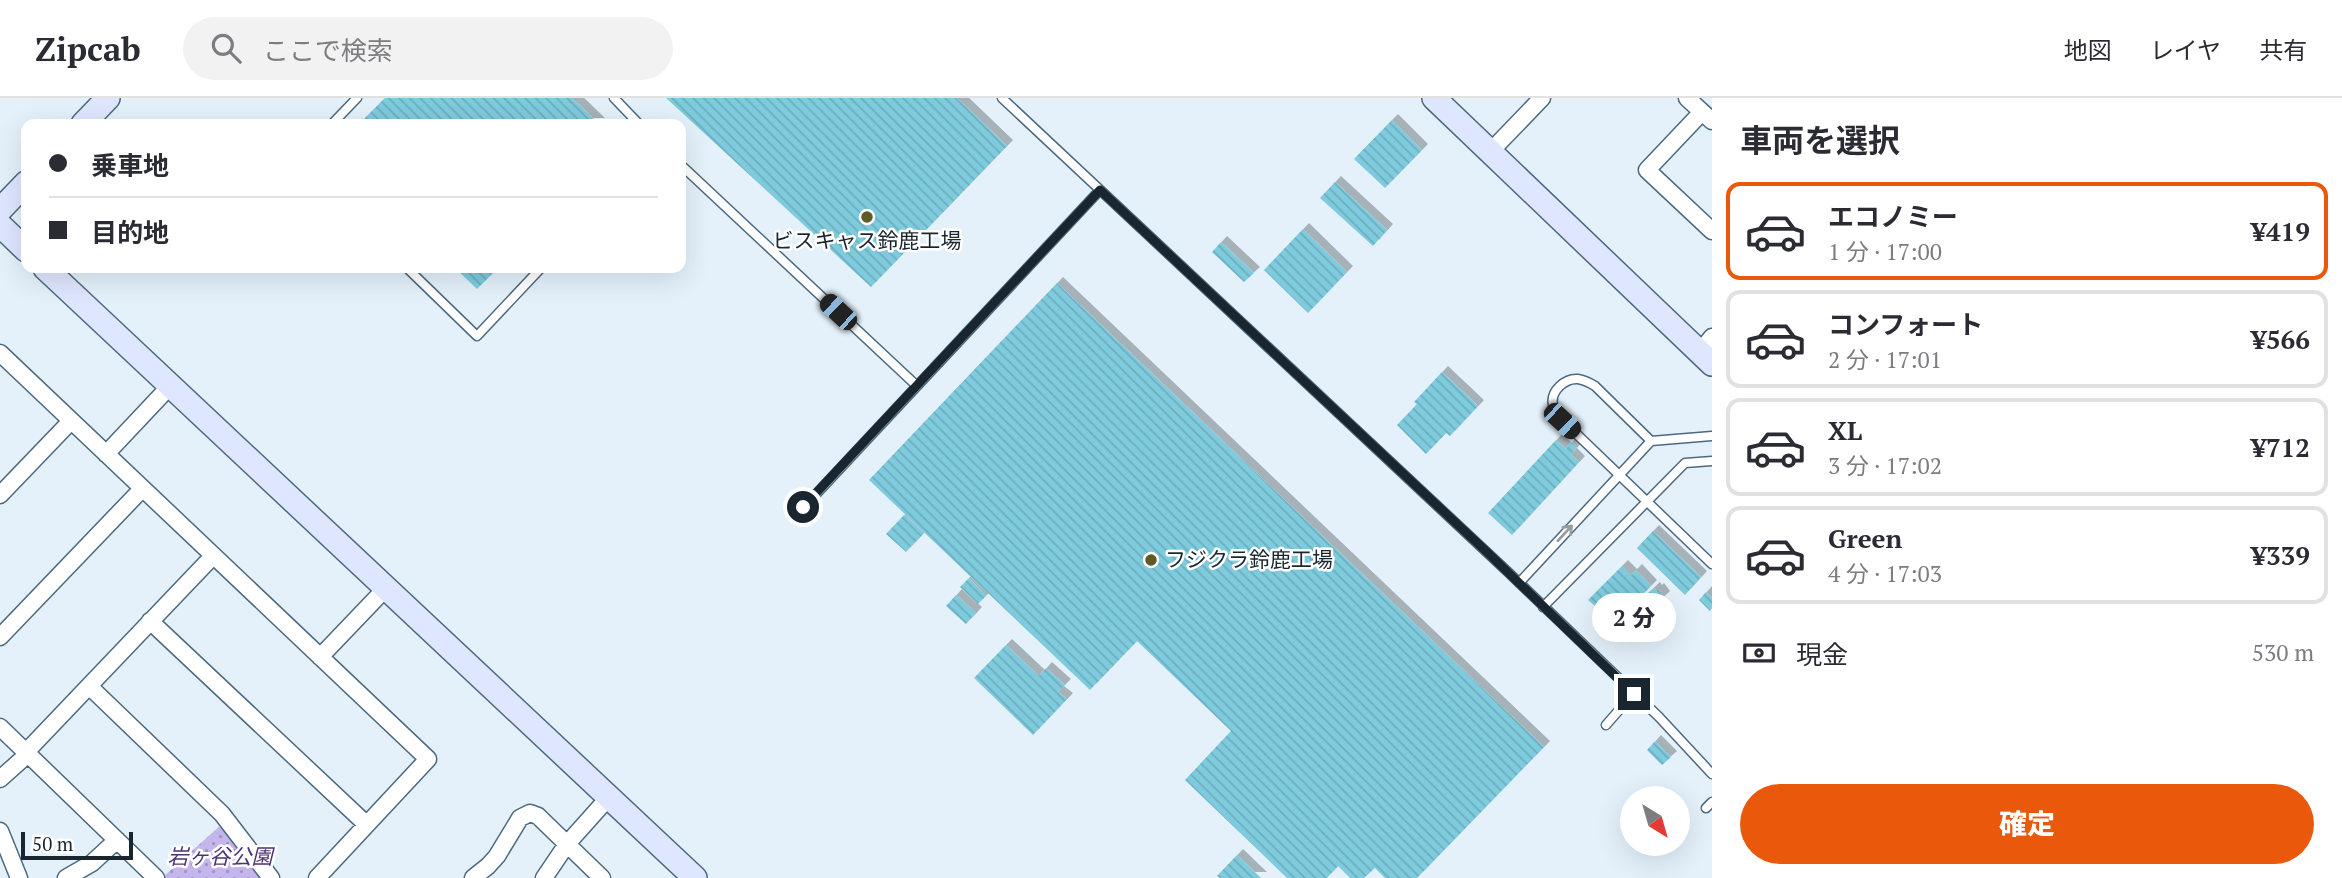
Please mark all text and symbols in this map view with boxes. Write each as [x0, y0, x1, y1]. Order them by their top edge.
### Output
search box [183, 17, 673, 80]
text: Zipcab [35, 27, 141, 70]
icon: search [207, 29, 245, 67]
text: ここで検索 [263, 33, 393, 67]
text: 地図 [2064, 34, 2112, 66]
text: レイヤ [2150, 34, 2221, 66]
text: 共有 [2259, 34, 2307, 66]
text: 車両を選択 [1740, 119, 1900, 161]
text: 乗車地 [91, 148, 169, 182]
text: エコノミー [1828, 199, 1958, 233]
icon: car [1744, 200, 1807, 263]
marker: ビスキャス鈴鹿工場 [859, 209, 875, 225]
text: ¥419 [2251, 214, 2310, 248]
text: 目的地 [91, 215, 169, 249]
place label: ビスキャス鈴鹿工場 [773, 226, 962, 254]
text: 1 分 · 17:00 [1828, 236, 1942, 267]
car [816, 290, 861, 334]
text: コンフォート [1828, 307, 1983, 341]
icon: car [1744, 308, 1807, 371]
text: ¥566 [2251, 322, 2310, 356]
text: 2 分 · 17:01 [1828, 344, 1942, 375]
car [1540, 399, 1585, 443]
text: XL [1828, 413, 1862, 447]
icon: car [1744, 416, 1807, 479]
text: ¥712 [2251, 430, 2310, 464]
text: 3 分 · 17:02 [1828, 450, 1942, 481]
route start [787, 491, 819, 523]
text: Green [1828, 521, 1902, 555]
one-way arrow [1557, 524, 1573, 542]
icon: car [1744, 524, 1807, 587]
text: ¥339 [2251, 538, 2310, 572]
place label: フジクラ鈴鹿工場 [1165, 545, 1333, 573]
marker: フジクラ鈴鹿工場 [1143, 552, 1159, 568]
text: 4 分 · 17:03 [1828, 558, 1942, 589]
callout: 2 分 [1592, 592, 1676, 642]
text: 2 分 [1613, 602, 1655, 633]
icon: cash [1740, 634, 1778, 672]
text: 現金 [1796, 637, 1848, 671]
text: 530 m [2252, 637, 2314, 668]
route end [1618, 678, 1650, 710]
button: 確定 [1740, 784, 2314, 864]
north arrow [1620, 786, 1690, 856]
map controls [1620, 786, 1690, 856]
scale bar [21, 829, 133, 861]
text: 50 m [32, 831, 73, 856]
park label: 岩ヶ谷公園 [168, 842, 275, 870]

